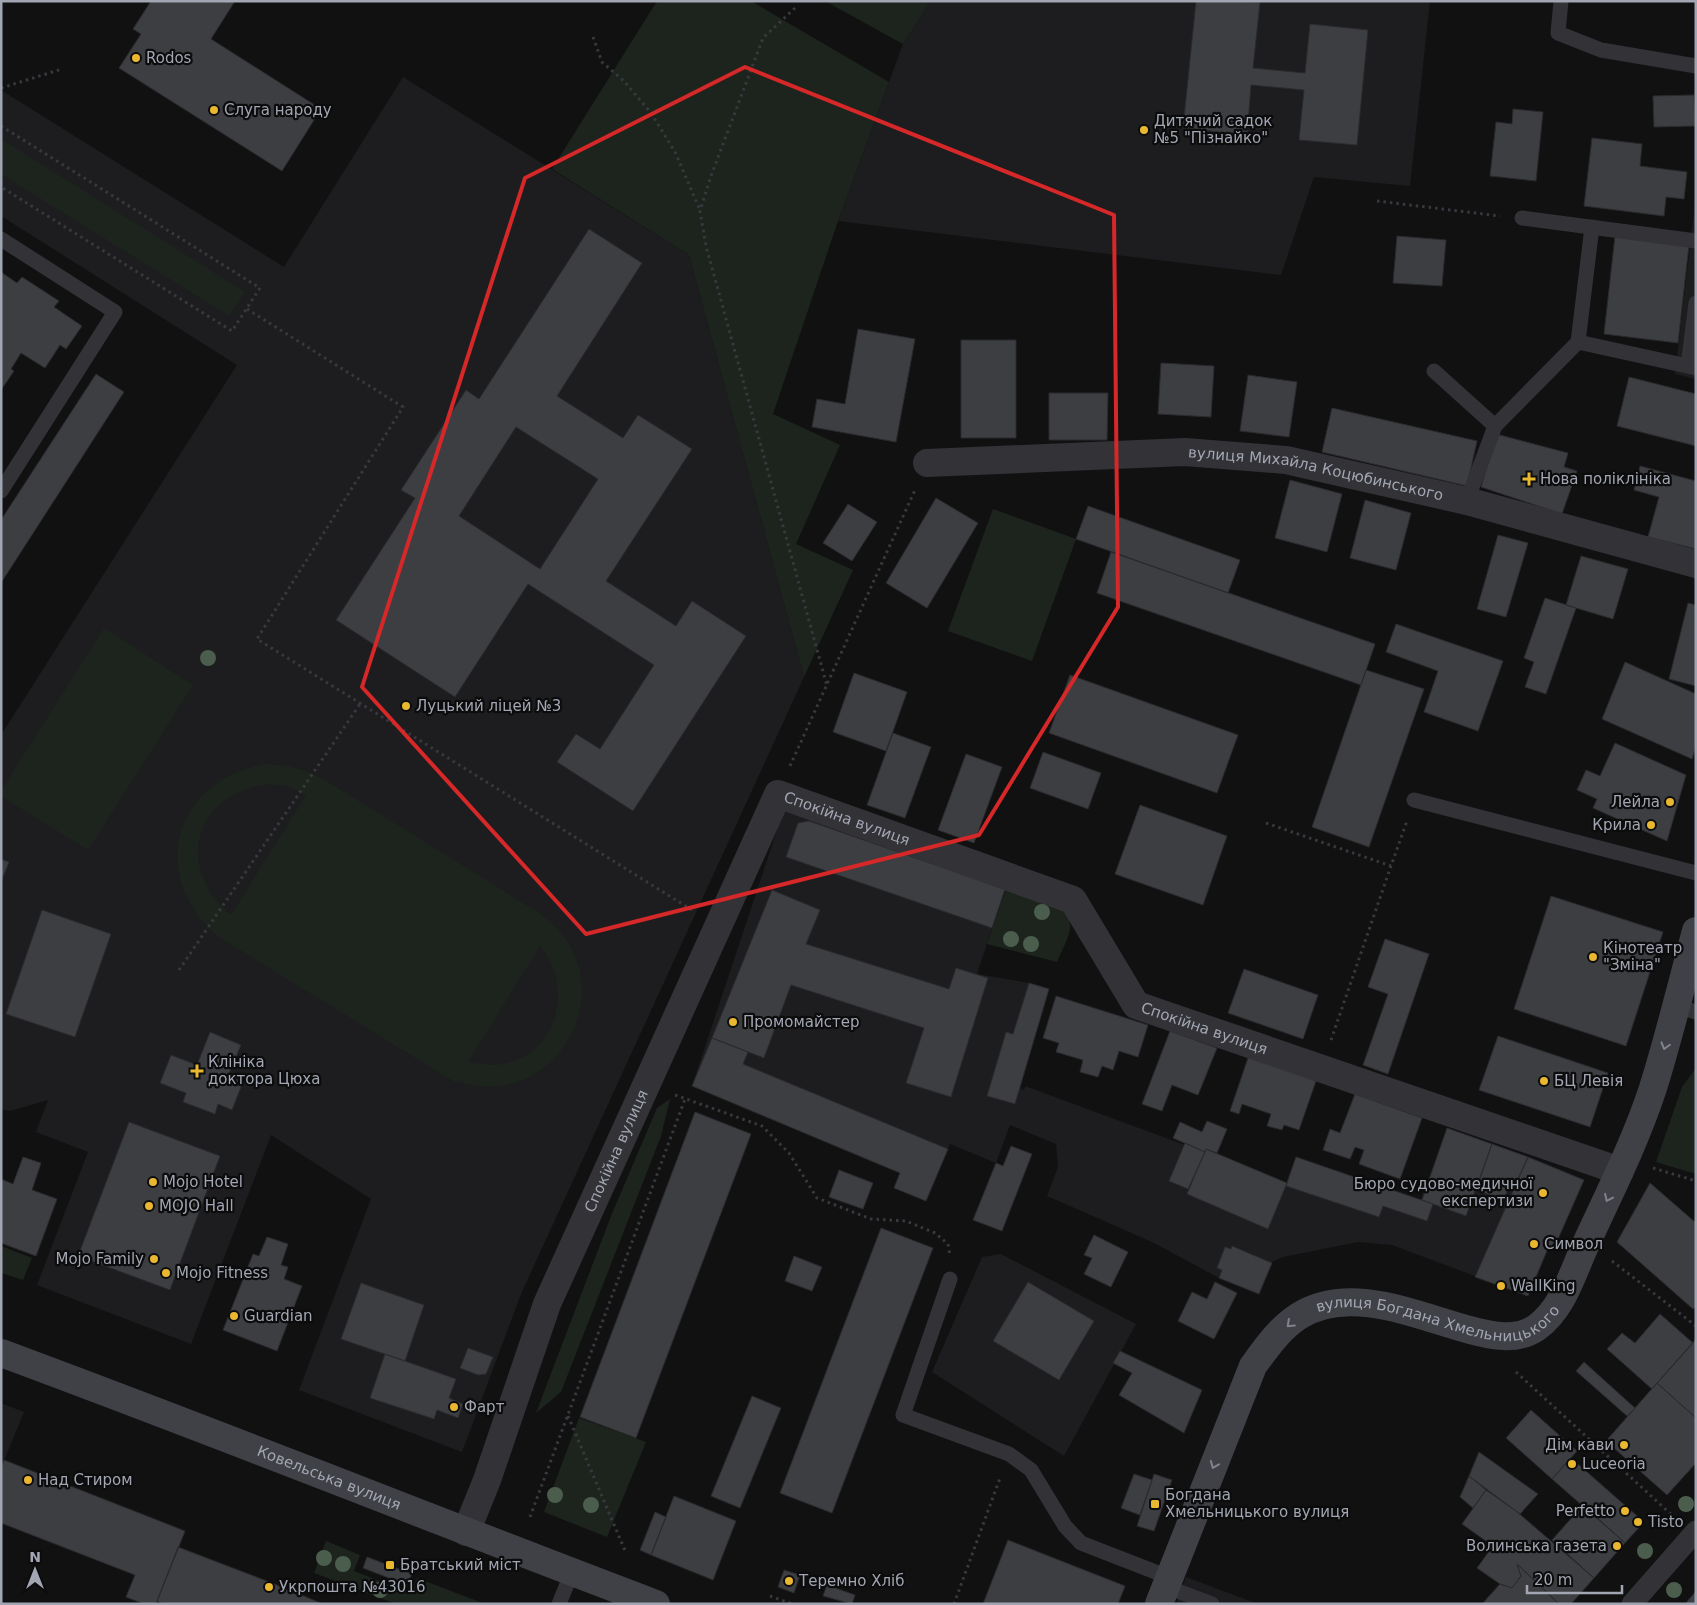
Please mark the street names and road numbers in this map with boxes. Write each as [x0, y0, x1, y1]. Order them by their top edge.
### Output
street label: вулиця Михайла Коцюбинського [1187, 443, 1445, 504]
street label: Спокійна вулиця [781, 788, 912, 850]
street label: Спокійна вулиця [1139, 998, 1270, 1058]
street label: Спокійна вулиця [581, 1087, 652, 1215]
street label: вулиця Богдана Хмельницького [1314, 1293, 1563, 1345]
street label: Ковельська вулиця [254, 1442, 403, 1514]

